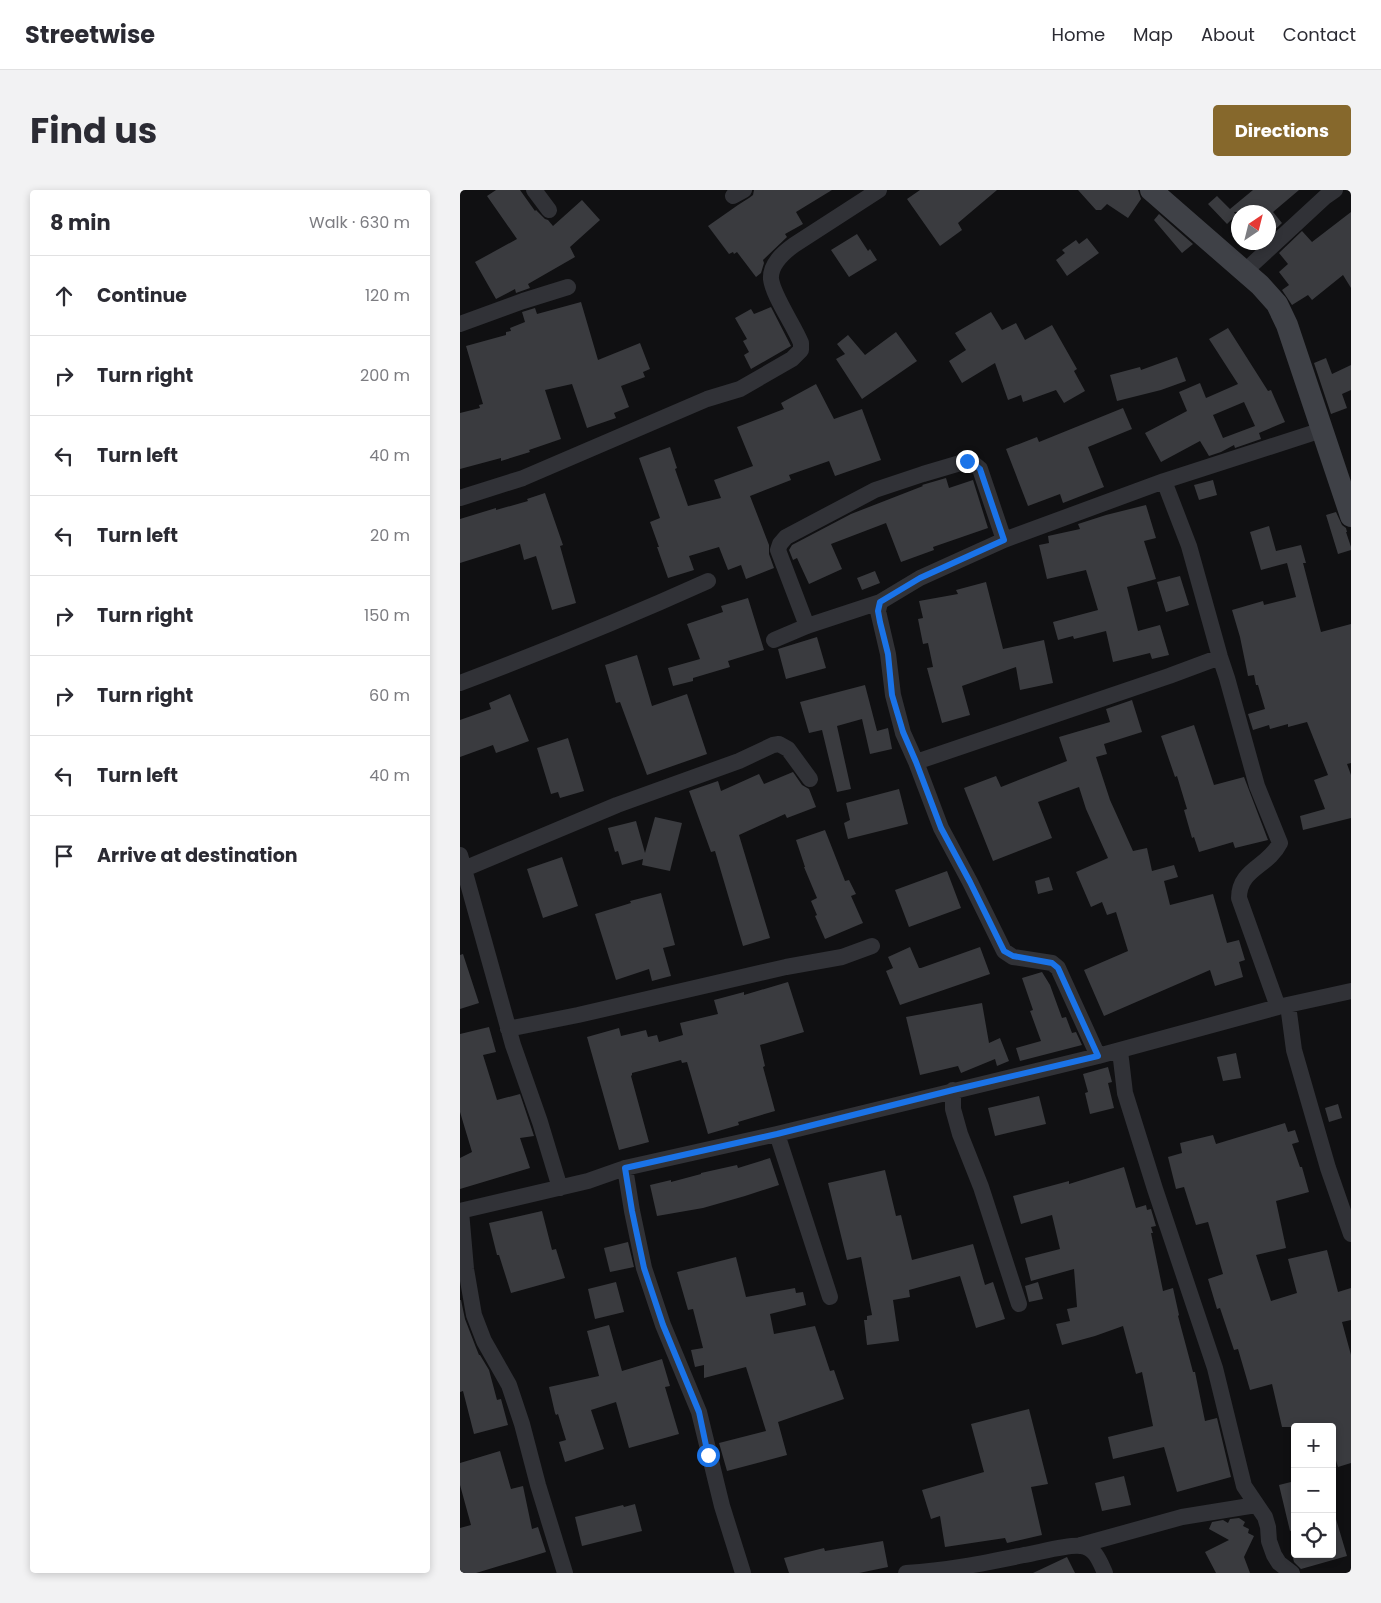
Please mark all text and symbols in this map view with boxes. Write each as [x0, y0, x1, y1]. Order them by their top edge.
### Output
text: Streetwise [25, 18, 155, 51]
text: Home [1051, 22, 1105, 47]
text: Map [1133, 22, 1173, 47]
text: About [1201, 22, 1255, 47]
text: Contact [1283, 22, 1356, 47]
button: Directions [1213, 105, 1351, 156]
text: Find us [30, 106, 157, 155]
north arrow [1231, 205, 1276, 250]
text: 8 min [50, 208, 111, 237]
text: Walk · 630 m [309, 211, 410, 234]
icon: ahead [50, 282, 78, 310]
text: Continue [97, 282, 187, 309]
text: 120 m [365, 284, 410, 307]
icon: right [50, 362, 78, 390]
text: Turn right [97, 362, 193, 389]
text: 200 m [360, 364, 410, 387]
icon: left [50, 442, 78, 470]
text: Turn left [97, 442, 178, 469]
text: 40 m [369, 444, 410, 467]
route end [956, 450, 979, 473]
icon: left [50, 522, 78, 550]
text: Turn left [97, 522, 178, 549]
text: 20 m [370, 524, 410, 547]
icon: right [50, 602, 78, 630]
text: Turn right [97, 602, 193, 629]
text: 150 m [364, 604, 410, 627]
icon: right [50, 682, 78, 710]
text: Turn right [97, 682, 193, 709]
text: 60 m [369, 684, 410, 707]
icon: left [50, 762, 78, 790]
text: Turn left [97, 762, 178, 789]
text: 40 m [369, 764, 410, 787]
icon: arrive [50, 842, 78, 870]
text: Arrive at destination [97, 842, 298, 869]
map controls [1291, 1423, 1336, 1558]
button: + [1291, 1423, 1336, 1468]
route start [697, 1444, 720, 1467]
button: − [1291, 1468, 1336, 1513]
button: locate [1291, 1513, 1336, 1558]

